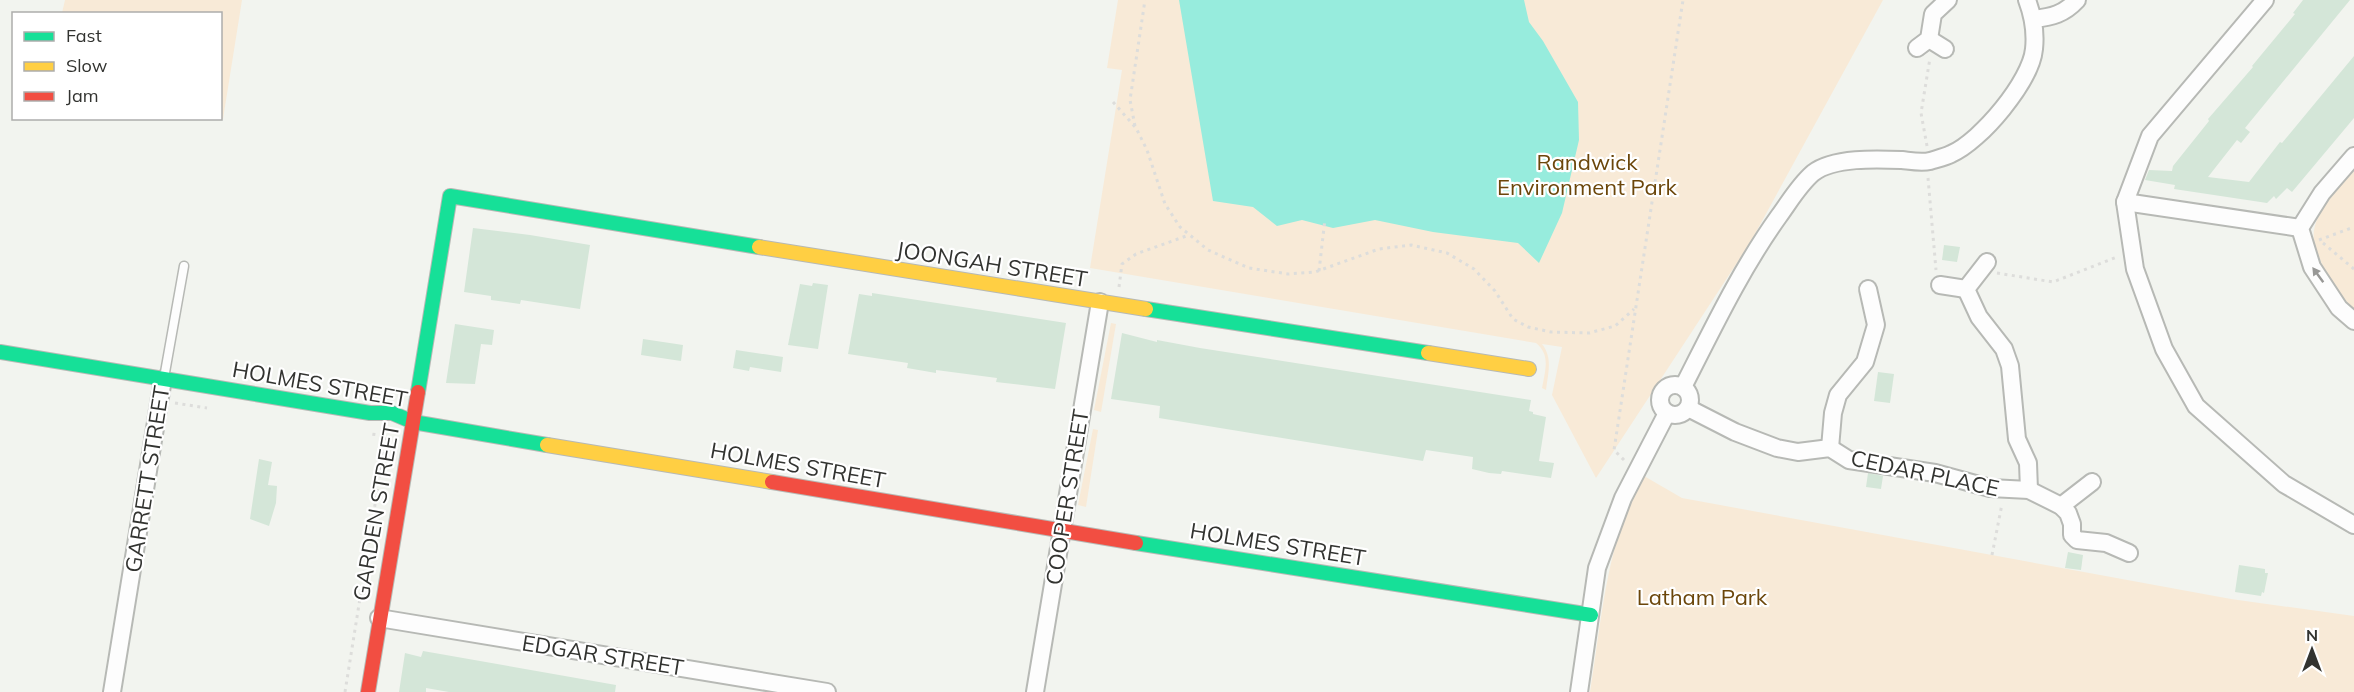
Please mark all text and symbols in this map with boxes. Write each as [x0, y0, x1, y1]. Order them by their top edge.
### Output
legend [12, 12, 222, 120]
text: Fast [66, 24, 102, 47]
text: Slow [66, 54, 108, 77]
text: Jam [66, 84, 99, 107]
park label: Randwick Environment Park [1497, 148, 1678, 201]
street label: JOONGAH STREET [894, 235, 1090, 293]
one-way arrow [2312, 268, 2324, 284]
street label: HOLMES STREET [230, 355, 410, 413]
street label: GARRETT STREET [118, 384, 176, 574]
street label: COOPER STREET [1039, 407, 1095, 587]
street label: GARDEN STREET [347, 421, 405, 603]
street label: HOLMES STREET [708, 436, 888, 494]
street label: CEDAR PLACE [1848, 444, 2002, 502]
street label: HOLMES STREET [1188, 516, 1368, 572]
park label: Latham Park [1637, 583, 1768, 611]
north arrow [2282, 620, 2342, 680]
text: N [2306, 625, 2318, 645]
street label: EDGAR STREET [520, 628, 686, 682]

